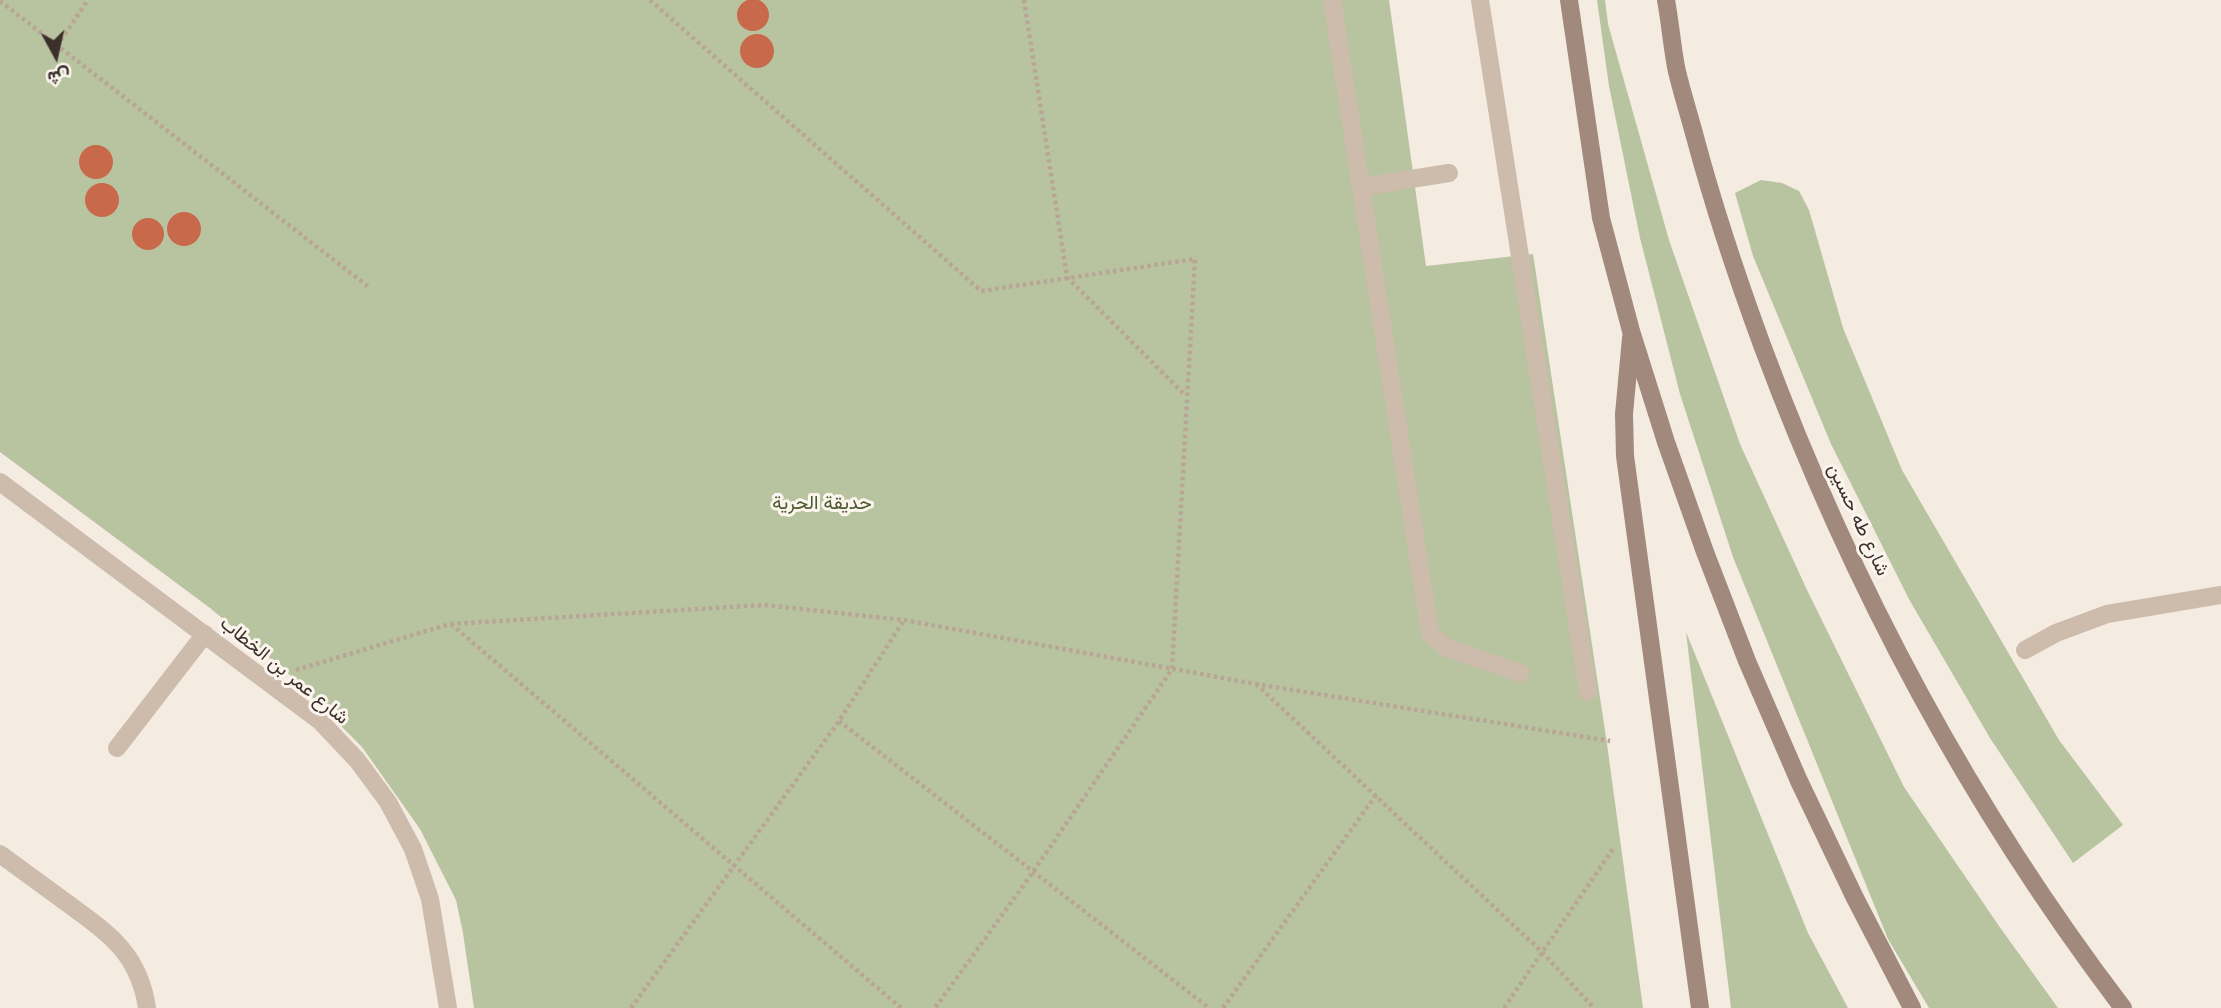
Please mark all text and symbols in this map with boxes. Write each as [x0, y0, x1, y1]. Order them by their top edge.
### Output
north arrow [21, 21, 91, 91]
text: ش [46, 65, 72, 89]
street label: شارع طه حسين [1822, 460, 1894, 580]
park label: حديقة الحرية [772, 493, 872, 515]
street label: شارع عمر بن الخطاب [215, 612, 353, 730]

